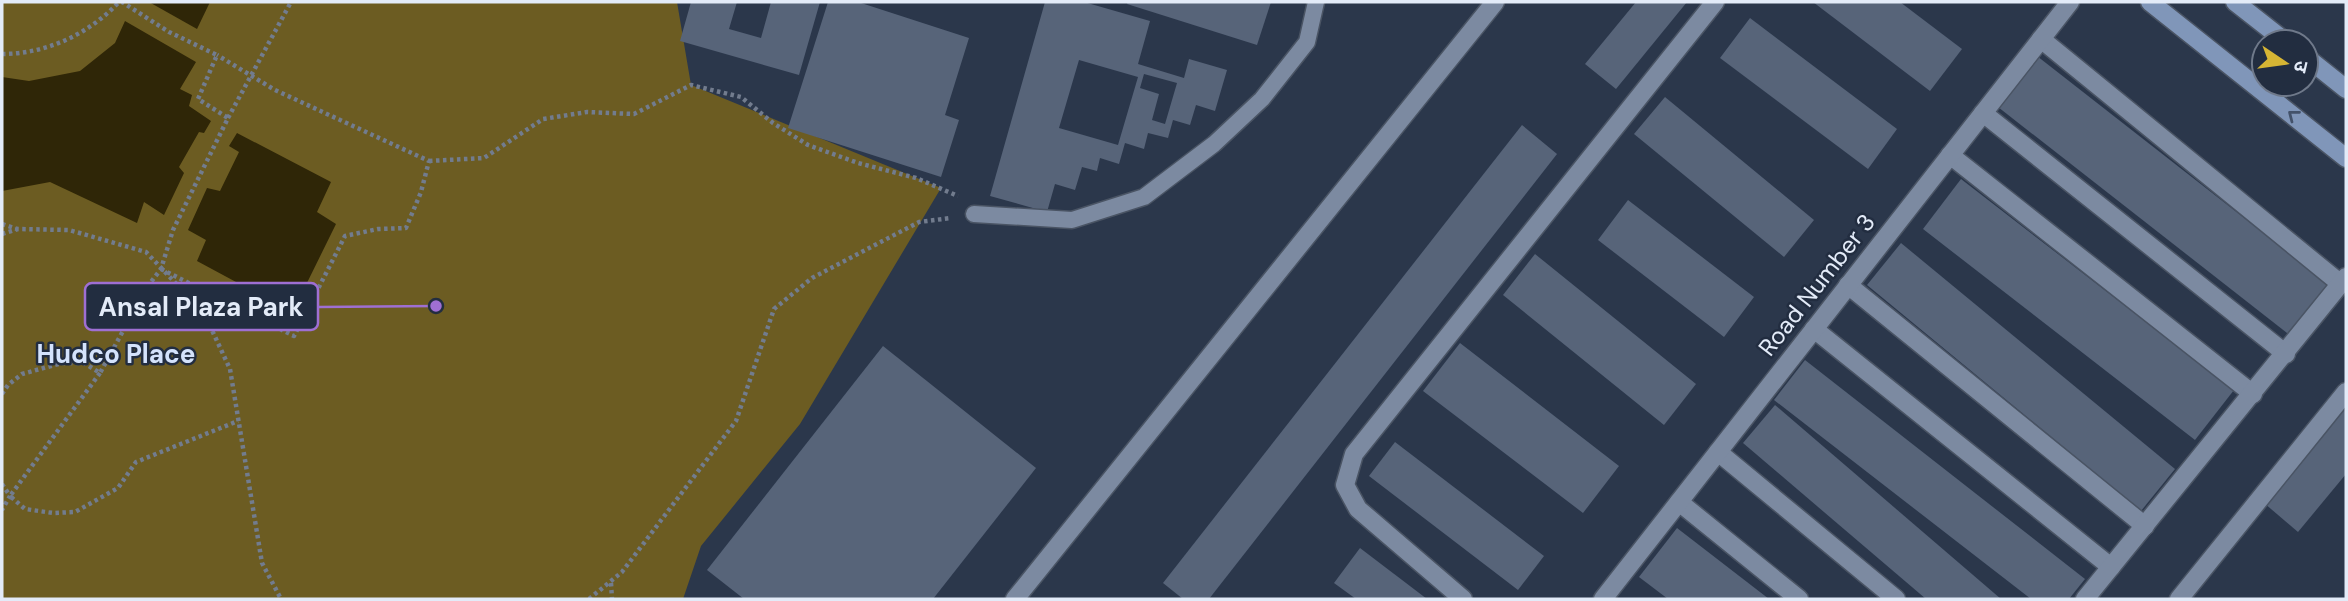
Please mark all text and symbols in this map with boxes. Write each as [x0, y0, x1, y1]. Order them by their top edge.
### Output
north arrow [2250, 28, 2320, 98]
text: उ [2287, 58, 2315, 76]
one-way arrow [2288, 111, 2300, 124]
street label: Road Number 3 [1751, 207, 1882, 362]
callout: Ansal Plaza Park [85, 283, 318, 330]
text: Ansal Plaza Park [99, 290, 303, 324]
district label: Hudco Place [37, 337, 195, 371]

